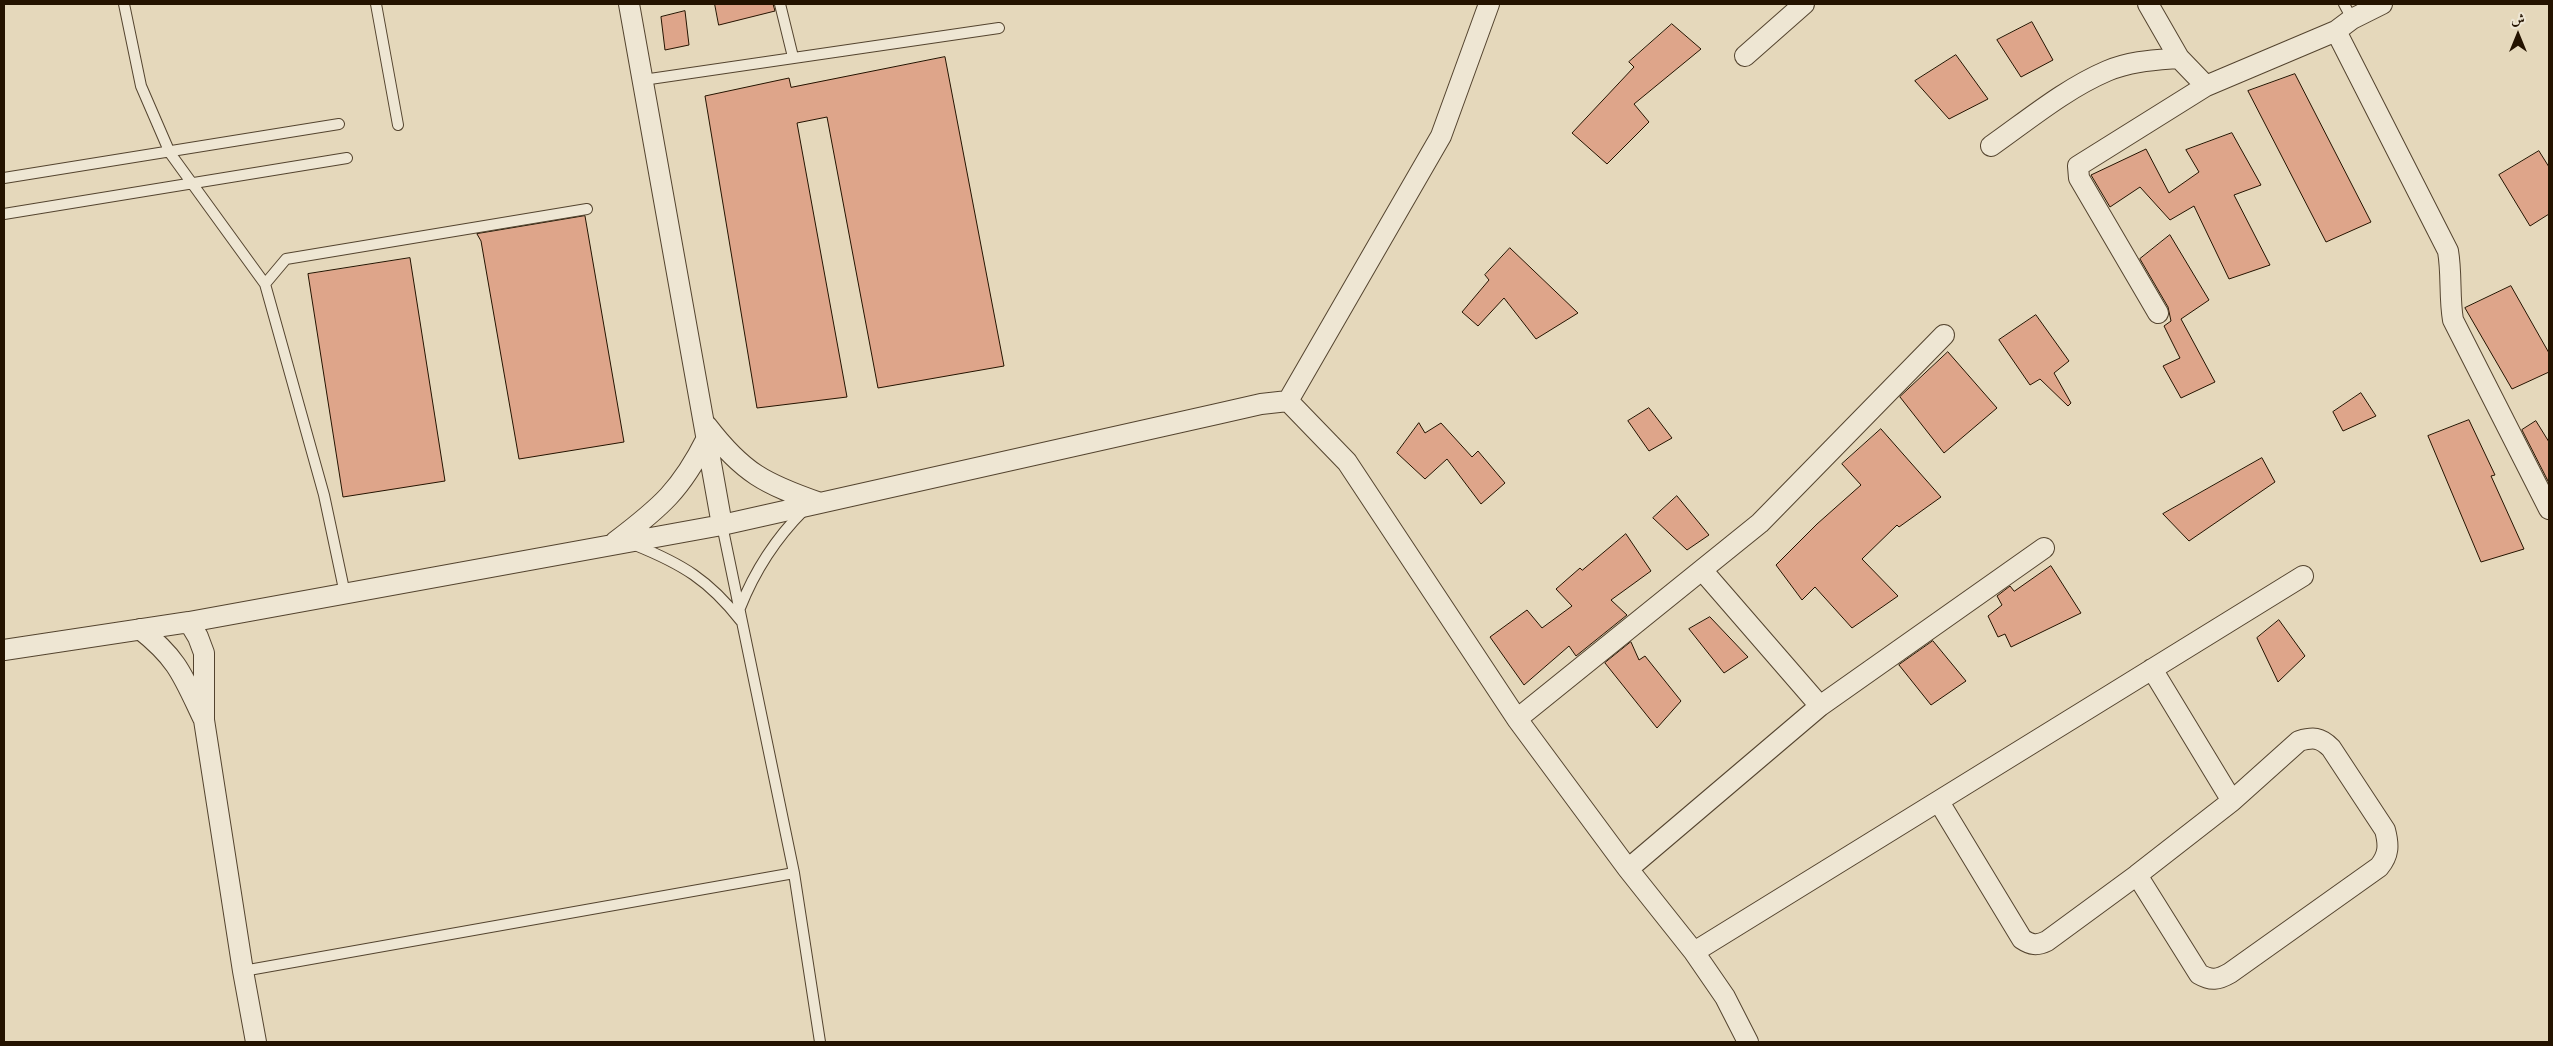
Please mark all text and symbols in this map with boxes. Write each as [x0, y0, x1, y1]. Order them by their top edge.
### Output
north arrow [2493, 10, 2543, 60]
text: ش [2511, 11, 2525, 29]

